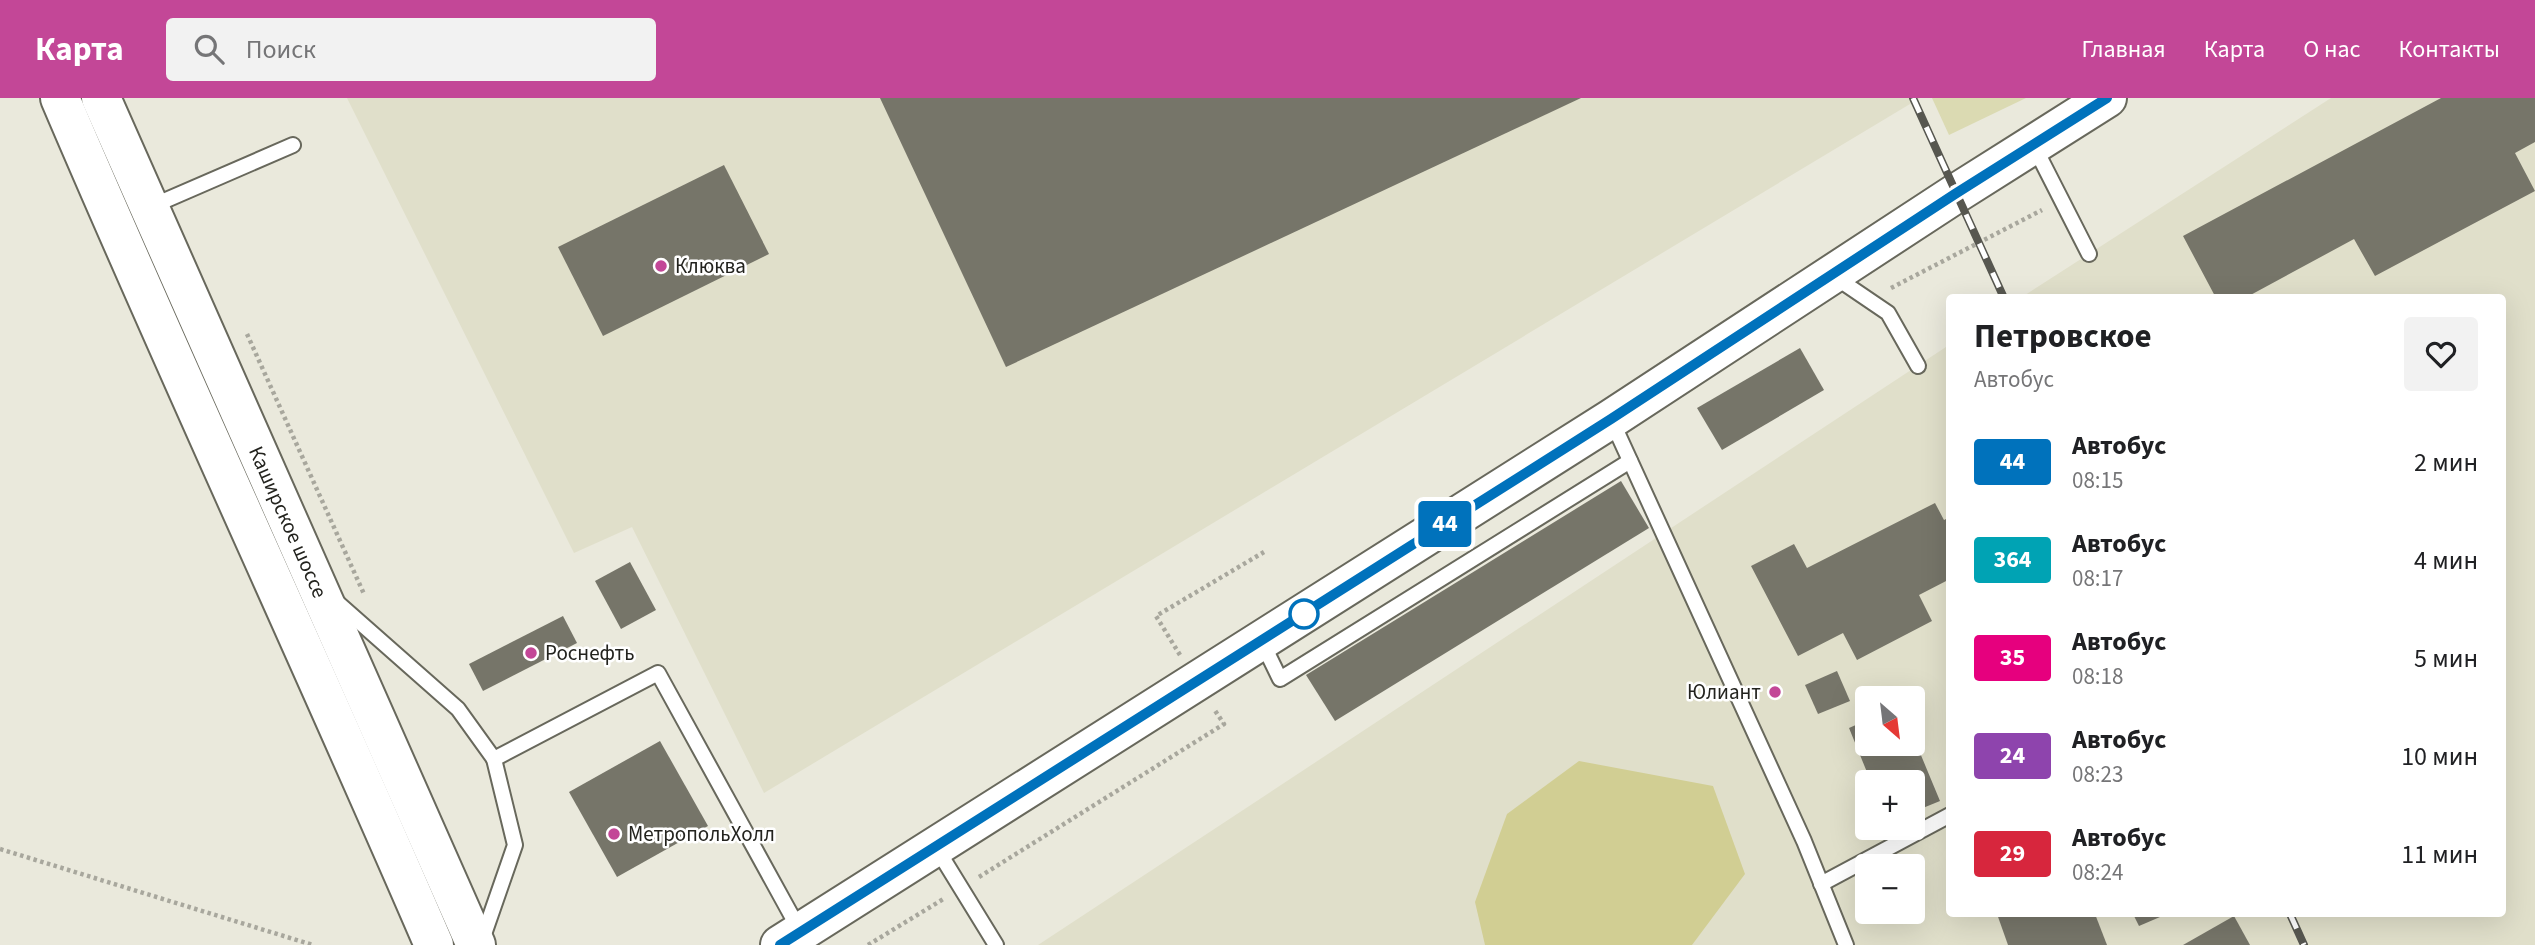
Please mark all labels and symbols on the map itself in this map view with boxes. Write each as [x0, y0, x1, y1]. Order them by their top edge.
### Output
place label: Клюква [675, 251, 746, 281]
marker: Клюква [653, 258, 669, 274]
street label: Каширское шоссе [241, 441, 335, 603]
line badge: 44 [1414, 501, 1476, 547]
unlabelled marker [1289, 599, 1319, 629]
place label: Роснефть [545, 638, 635, 668]
marker: Роснефть [523, 645, 539, 661]
place label: Юлиант [1687, 677, 1761, 707]
marker: Юлиант [1767, 684, 1783, 700]
north arrow [1855, 686, 1925, 756]
place label: МетропольХолл [628, 819, 775, 849]
marker: МетропольХолл [606, 826, 622, 842]

